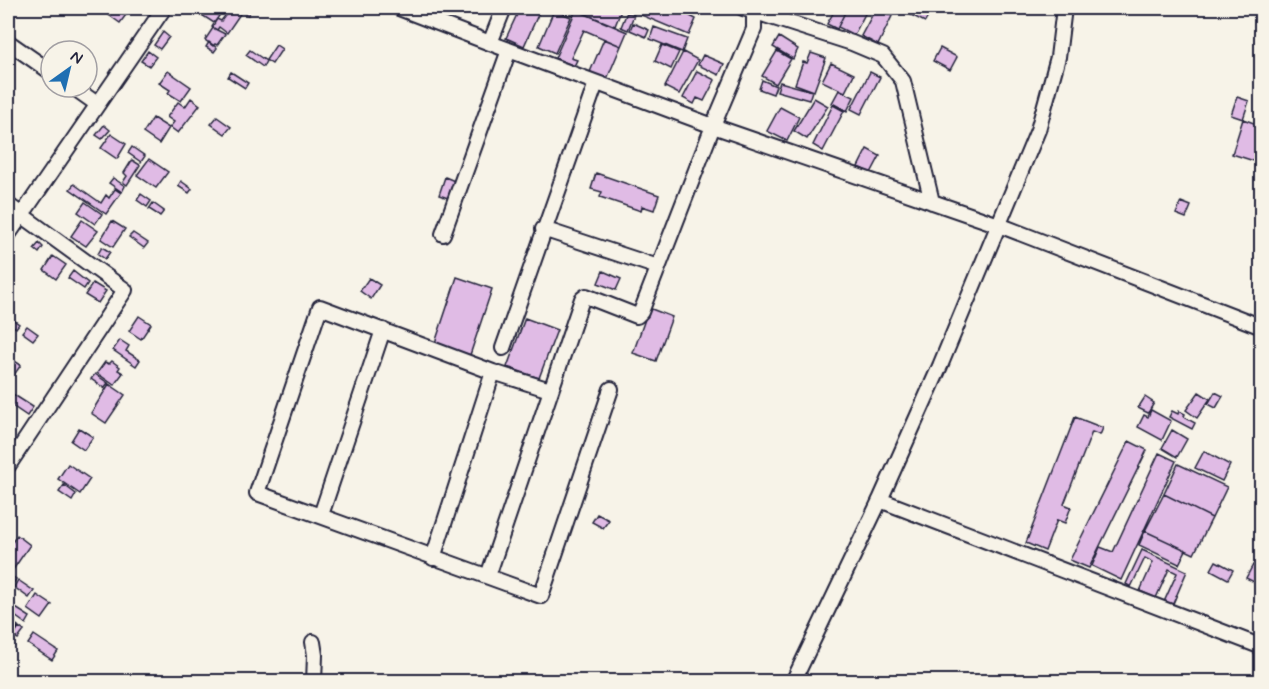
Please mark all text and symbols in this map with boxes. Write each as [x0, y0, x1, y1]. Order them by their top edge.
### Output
north arrow [39, 39, 99, 99]
text: N [66, 46, 87, 69]

